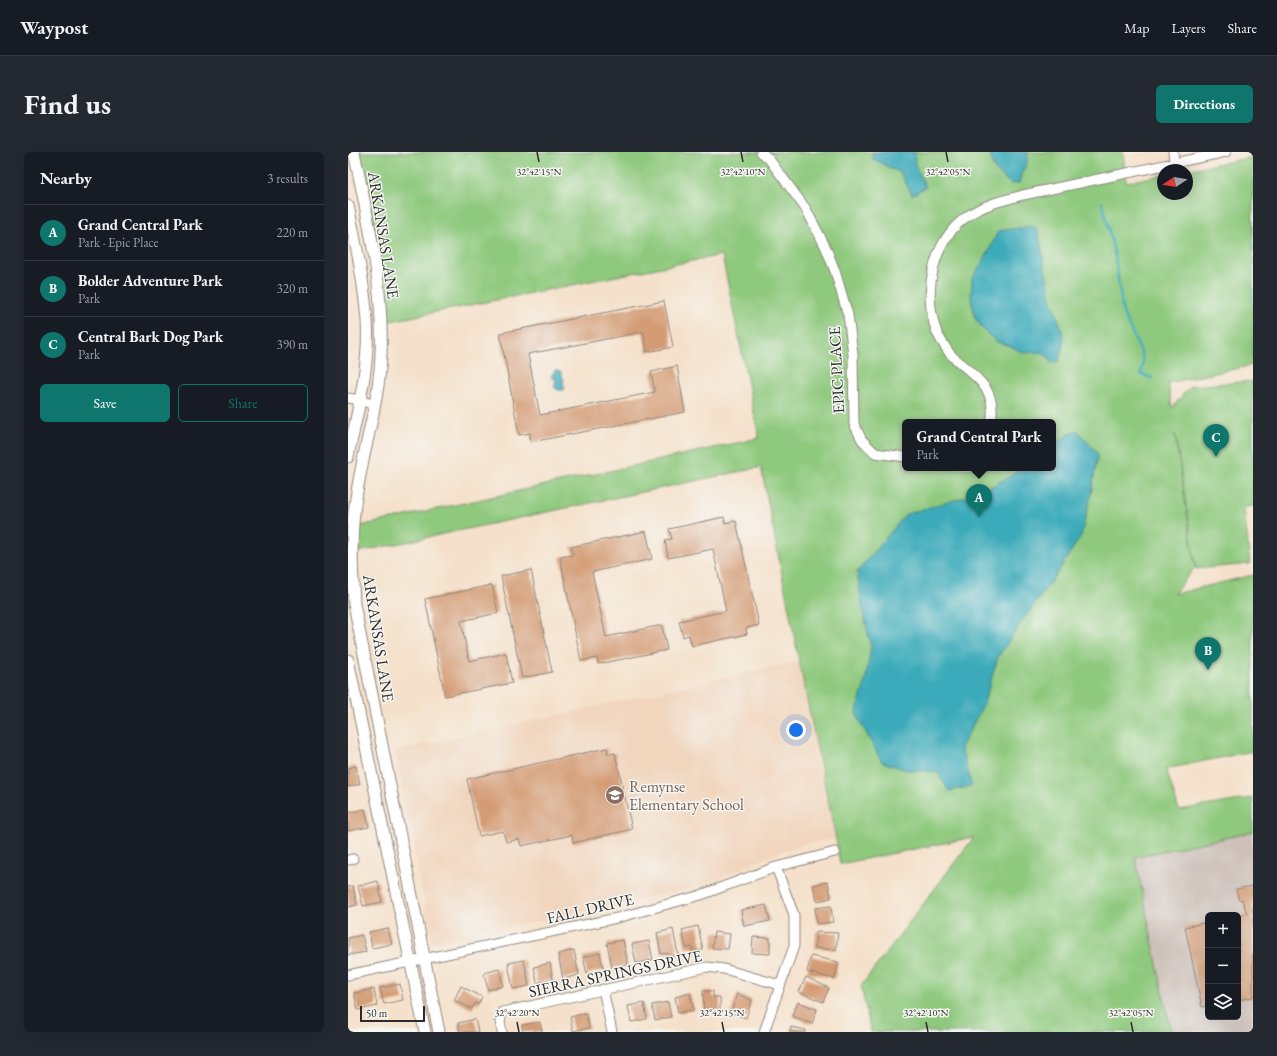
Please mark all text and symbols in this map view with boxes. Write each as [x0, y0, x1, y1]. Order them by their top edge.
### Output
text: Waypost [20, 15, 88, 40]
text: Map [1124, 19, 1149, 37]
text: Layers [1171, 19, 1206, 37]
text: Share [1228, 19, 1257, 37]
button: Directions [1156, 85, 1253, 123]
text: Find us [24, 86, 111, 122]
north arrow [1157, 164, 1193, 200]
text: 32°42'15"N [517, 165, 562, 178]
text: 32°42'10"N [721, 165, 766, 178]
text: 32°42'05"N [926, 165, 971, 178]
text: Nearby [40, 167, 92, 189]
street label: ARKANSAS LANE [363, 169, 404, 300]
text: 3 results [267, 170, 308, 187]
text: Grand Central Park [78, 215, 203, 234]
text: A [48, 224, 58, 241]
text: 220 m [277, 224, 308, 241]
text: Park · Epic Place [78, 234, 159, 251]
text: Bolder Adventure Park [78, 271, 222, 290]
text: B [49, 280, 57, 297]
text: 320 m [277, 280, 308, 297]
text: Park [78, 290, 100, 307]
street label: EPIC PLACE [824, 326, 849, 414]
text: Central Bark Dog Park [78, 327, 223, 346]
text: C [48, 336, 58, 353]
text: 390 m [277, 336, 308, 353]
text: Park [78, 346, 100, 363]
button: Save [40, 384, 170, 422]
button: Share [178, 384, 308, 422]
popup [902, 419, 1056, 471]
pin: C [1203, 424, 1229, 457]
text: Grand Central Park [917, 427, 1041, 446]
text: Park [917, 446, 939, 463]
pin: A [966, 484, 992, 517]
street label: ARKANSAS LANE [358, 572, 399, 703]
pin: B [1195, 637, 1221, 670]
your location [786, 720, 806, 740]
place label: Remynse Elementary School [629, 776, 744, 815]
school or university icon: Remynse Elementary School [604, 784, 626, 806]
street label: FALL DRIVE [545, 888, 636, 929]
map controls [1205, 912, 1241, 1020]
button: + [1205, 912, 1241, 948]
street label: SIERRA SPRINGS DRIVE [527, 945, 704, 1002]
button: − [1205, 948, 1241, 984]
button: layers [1205, 984, 1241, 1020]
scale bar [360, 1004, 425, 1023]
text: 50 m [366, 1006, 387, 1020]
text: 32°42'20"N [495, 1006, 540, 1019]
text: 32°42'15"N [700, 1006, 745, 1019]
text: 32°42'10"N [904, 1006, 949, 1019]
text: 32°42'05"N [1109, 1006, 1154, 1019]

